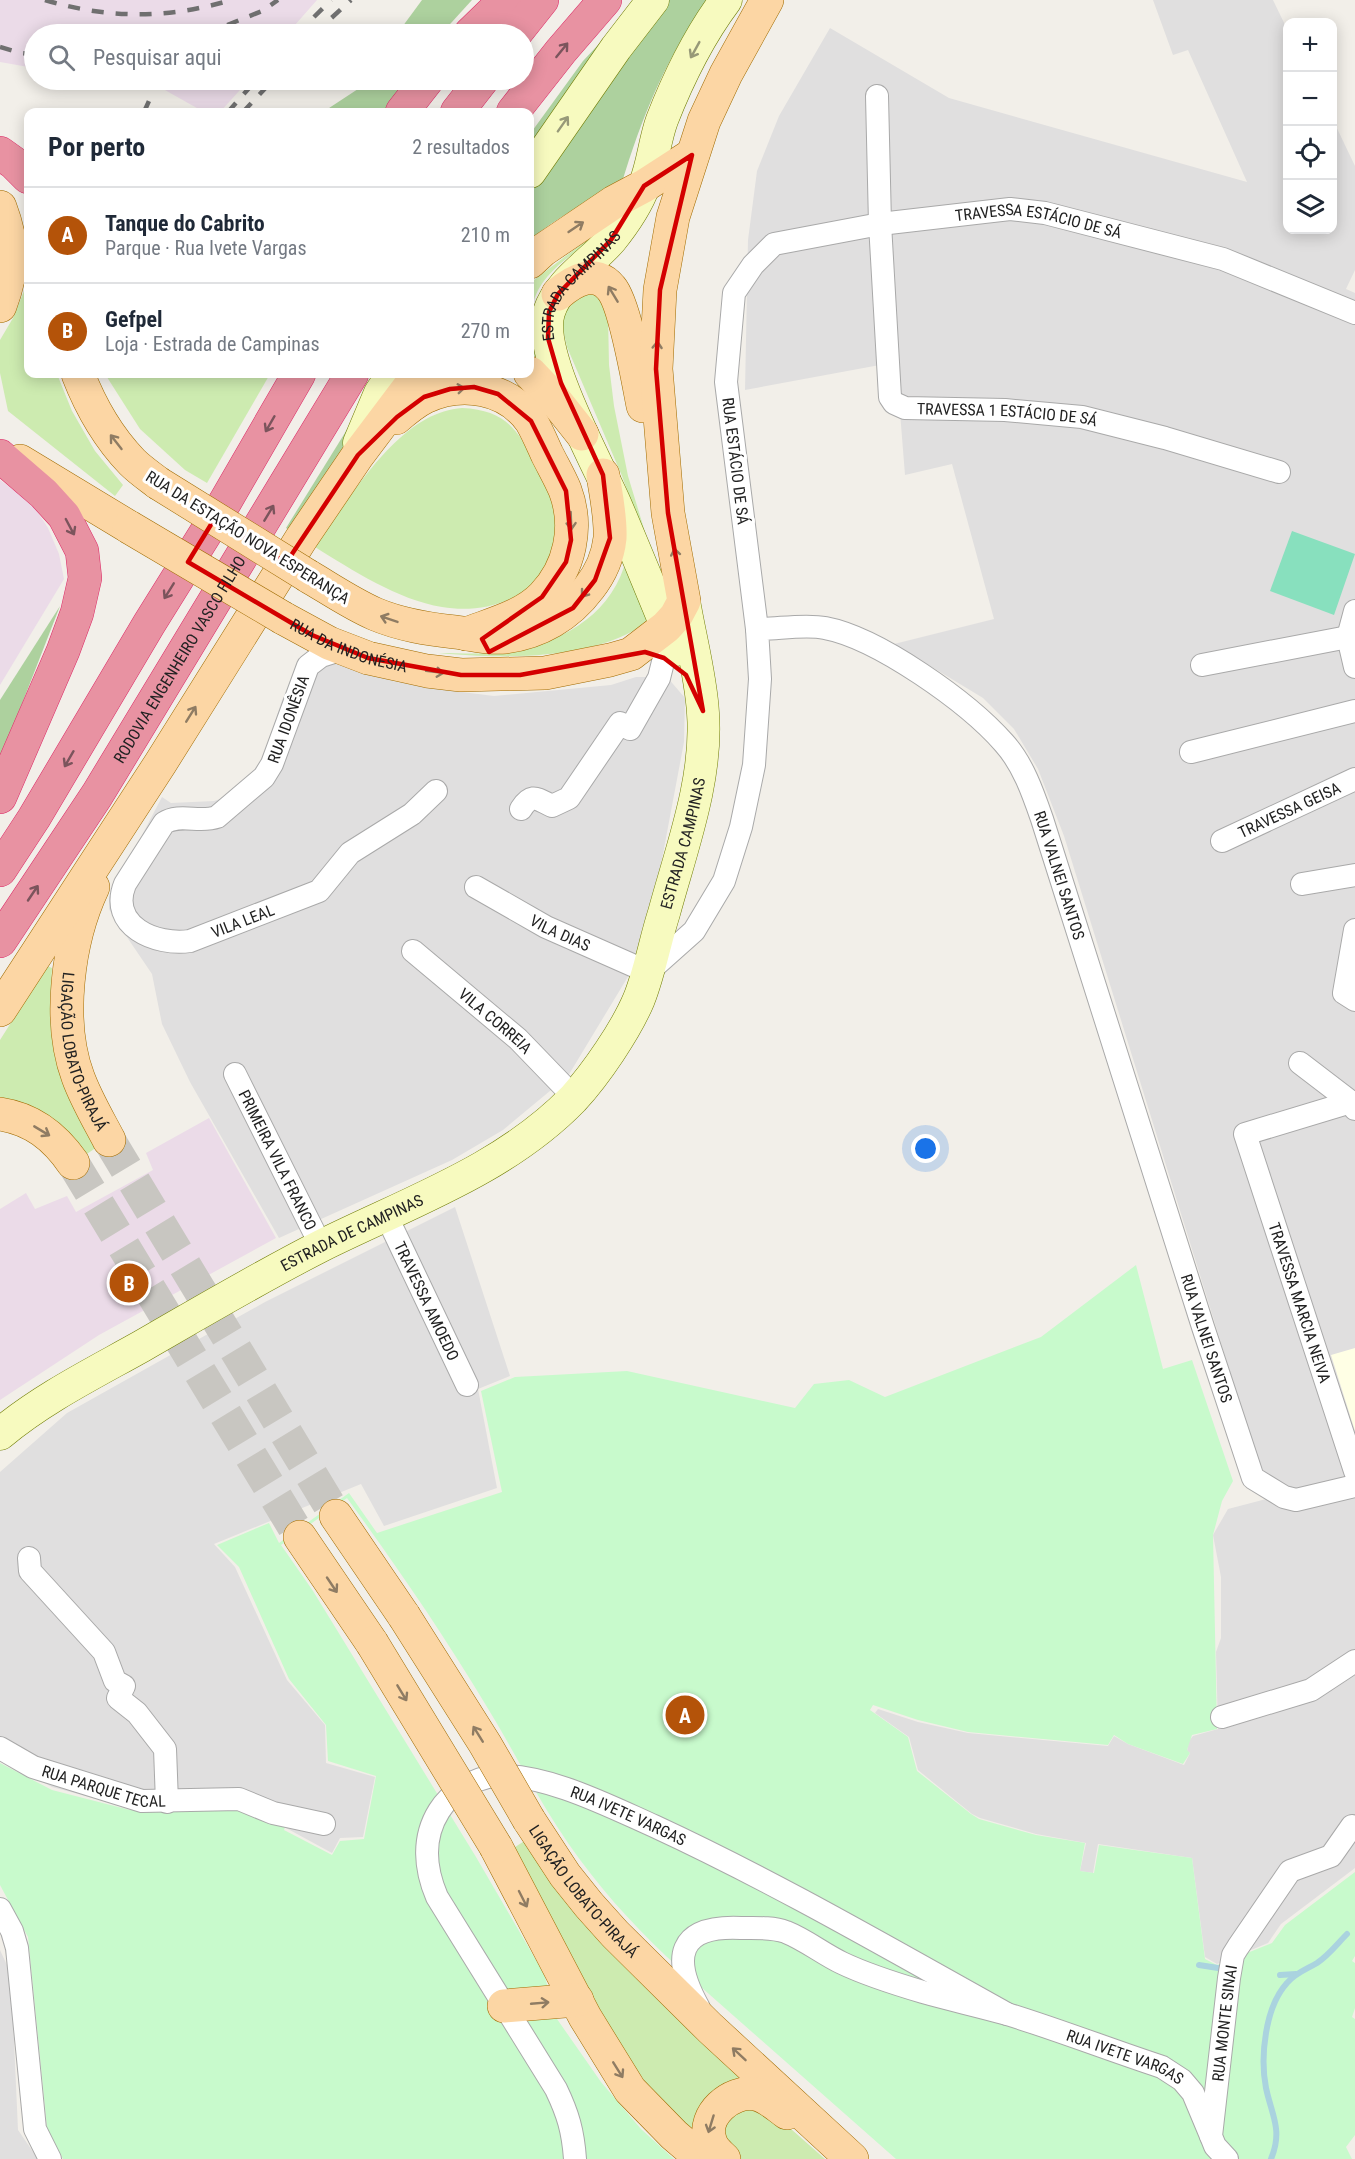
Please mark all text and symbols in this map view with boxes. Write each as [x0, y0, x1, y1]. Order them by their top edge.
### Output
map controls [1283, 18, 1337, 234]
button: + [1283, 18, 1337, 72]
search box [24, 24, 534, 90]
icon: search [45, 41, 78, 74]
one-way arrow [689, 41, 701, 58]
one-way arrow [555, 43, 569, 58]
text: Pesquisar aqui [93, 45, 222, 70]
button: − [1283, 72, 1337, 126]
one-way arrow [557, 116, 569, 132]
button: locate [1283, 126, 1337, 180]
text: Por perto [48, 132, 145, 162]
text: 2 resultados [412, 135, 510, 159]
button: layers [1283, 180, 1337, 234]
street label: TRAVESSA ESTÁCIO DE SÁ [954, 200, 1124, 242]
text: Tanque do Cabrito [105, 211, 265, 236]
one-way arrow [568, 221, 584, 233]
text: A [62, 223, 73, 247]
text: 210 m [461, 223, 510, 247]
street label: ESTRADA CAMPINAS [538, 227, 625, 342]
text: Parque · Rua Ivete Vargas [105, 236, 307, 260]
one-way arrow [607, 286, 619, 303]
text: Gefpel [105, 307, 163, 332]
text: B [62, 319, 73, 343]
text: 270 m [461, 319, 510, 343]
text: Loja · Estrada de Campinas [105, 332, 320, 356]
one-way arrow [651, 340, 662, 360]
one-way arrow [446, 383, 466, 394]
street label: RUA ESTÁCIO DE SÁ [718, 396, 753, 526]
street label: TRAVESSA 1 ESTÁCIO DE SÁ [917, 399, 1099, 431]
one-way arrow [263, 415, 275, 432]
one-way arrow [110, 434, 123, 450]
street label: RUA DA ESTAÇÃO NOVA ESPERANÇA [142, 466, 354, 608]
one-way arrow [263, 505, 275, 522]
one-way arrow [565, 511, 577, 531]
one-way arrow [64, 518, 76, 536]
one-way arrow [671, 548, 682, 567]
street label: RODOVIA ENGENHEIRO VASCO FILHO [110, 552, 250, 767]
one-way arrow [163, 582, 175, 599]
one-way arrow [581, 582, 594, 598]
one-way arrow [380, 612, 399, 623]
street label: RUA DA INDONÉSIA [287, 615, 409, 676]
one-way arrow [425, 667, 445, 678]
street label: RUA IDONÊSIA [264, 672, 313, 766]
one-way arrow [185, 706, 197, 723]
one-way arrow [63, 749, 74, 767]
street label: ESTRADA CAMPINAS [657, 776, 709, 911]
street label: TRAVESSA GEISA [1235, 778, 1343, 842]
street label: RUA VALNEI SANTOS [1030, 808, 1089, 942]
one-way arrow [27, 885, 39, 901]
street label: VILA LEAL [209, 900, 277, 942]
street label: VILA DIAS [526, 911, 593, 955]
street label: LIGAÇÃO LOBATO-PIRAJÁ [57, 971, 111, 1134]
street label: VILA CORREIA [455, 984, 536, 1058]
street label: PRIMEIRA VILA FRANCO [234, 1087, 321, 1233]
one-way arrow [33, 1125, 50, 1137]
your location [911, 1134, 940, 1163]
street label: ESTRADA DE CAMPINAS [278, 1190, 426, 1275]
street label: TRAVESSA MARCIA NEIVA [1265, 1220, 1335, 1385]
street label: TRAVESSA AMOEDO [390, 1239, 463, 1364]
pin: B [110, 1260, 148, 1306]
street label: RUA VALNEI SANTOS [1177, 1272, 1236, 1405]
one-way arrow [327, 1576, 339, 1593]
one-way arrow [397, 1684, 409, 1701]
pin: A [666, 1692, 704, 1738]
one-way arrow [472, 1725, 485, 1742]
street label: RUA PARQUE TECAL [40, 1761, 166, 1811]
street label: RUA IVETE VARGAS [568, 1782, 689, 1850]
street label: LIGAÇÃO LOBATO-PIRAJÁ [525, 1822, 642, 1962]
one-way arrow [518, 1890, 529, 1908]
street label: RUA MONTE SINAI [1208, 1964, 1241, 2083]
one-way arrow [530, 1997, 550, 2008]
street label: RUA IVETE VARGAS [1064, 2026, 1187, 2088]
one-way arrow [731, 2047, 746, 2061]
one-way arrow [611, 2061, 624, 2078]
one-way arrow [705, 2114, 716, 2133]

